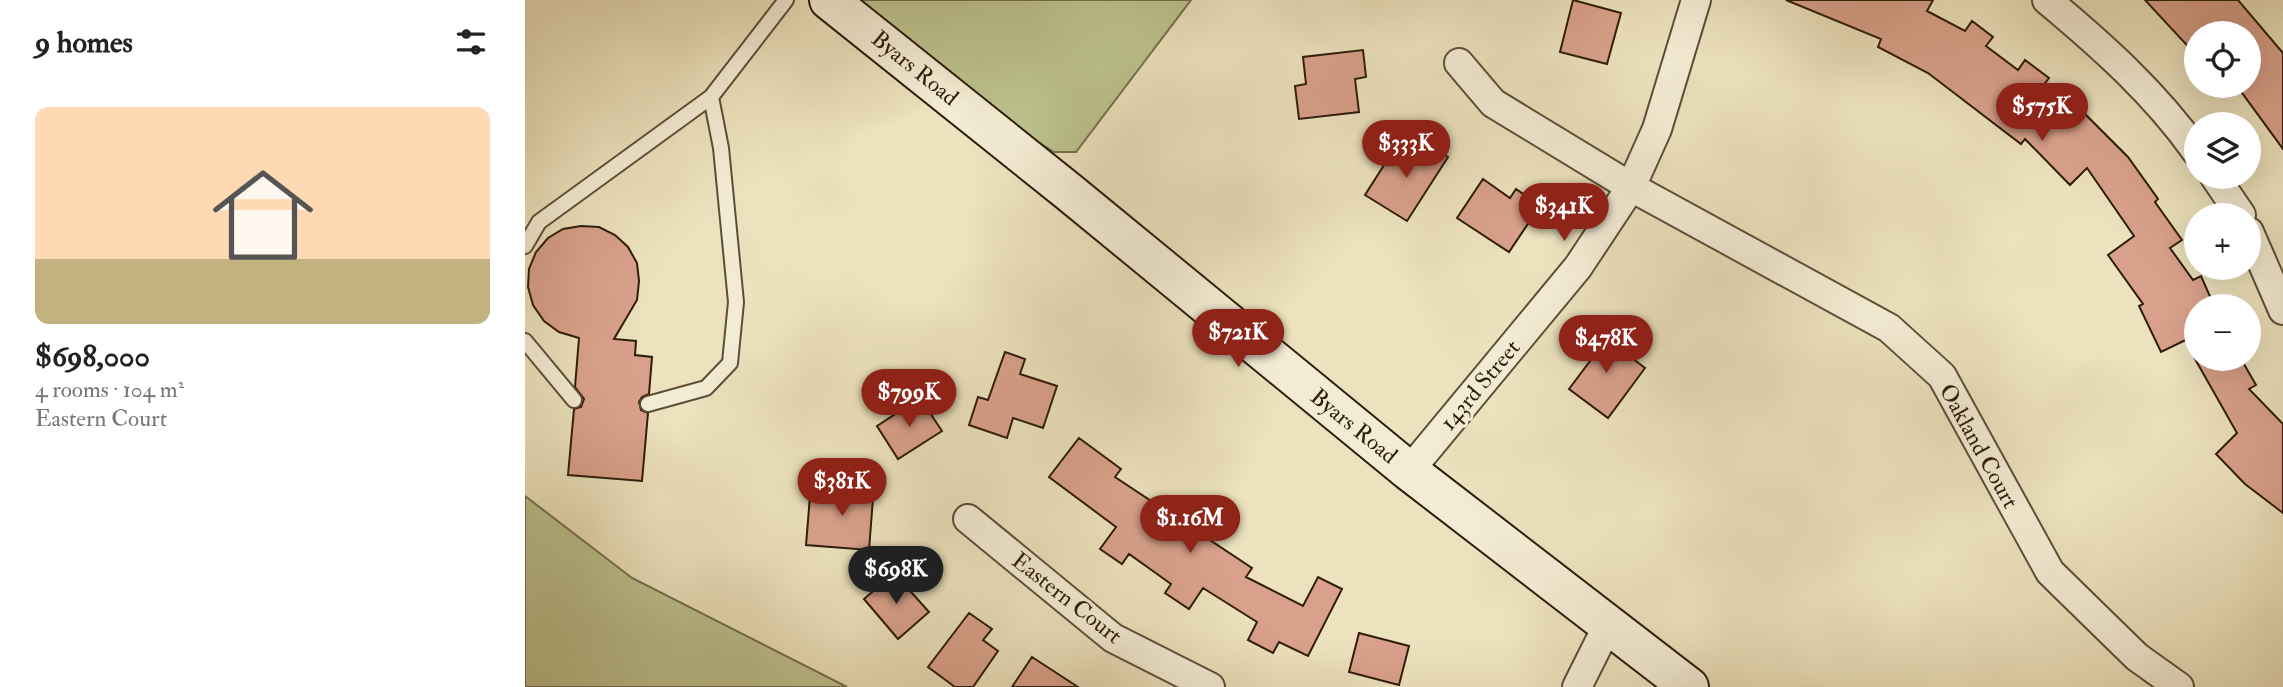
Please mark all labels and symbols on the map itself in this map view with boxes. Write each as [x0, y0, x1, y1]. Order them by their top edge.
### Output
street label: Byars Road [866, 24, 964, 112]
pin: $575K [1993, 83, 2091, 143]
pin: $333K [1357, 120, 1455, 180]
pin: $341K [1515, 184, 1613, 243]
pin: $721K [1189, 310, 1287, 369]
pin: $478K [1557, 316, 1655, 375]
street label: 143rd Street [1434, 334, 1526, 436]
pin: $799K [860, 370, 958, 429]
street label: Oakland Court [1933, 378, 2025, 514]
street label: Byars Road [1305, 382, 1403, 470]
pin: $381K [793, 458, 891, 518]
pin: $1.16M [1133, 496, 1247, 555]
pin: $698K [847, 546, 945, 606]
street label: Eastern Court [1006, 546, 1128, 650]

